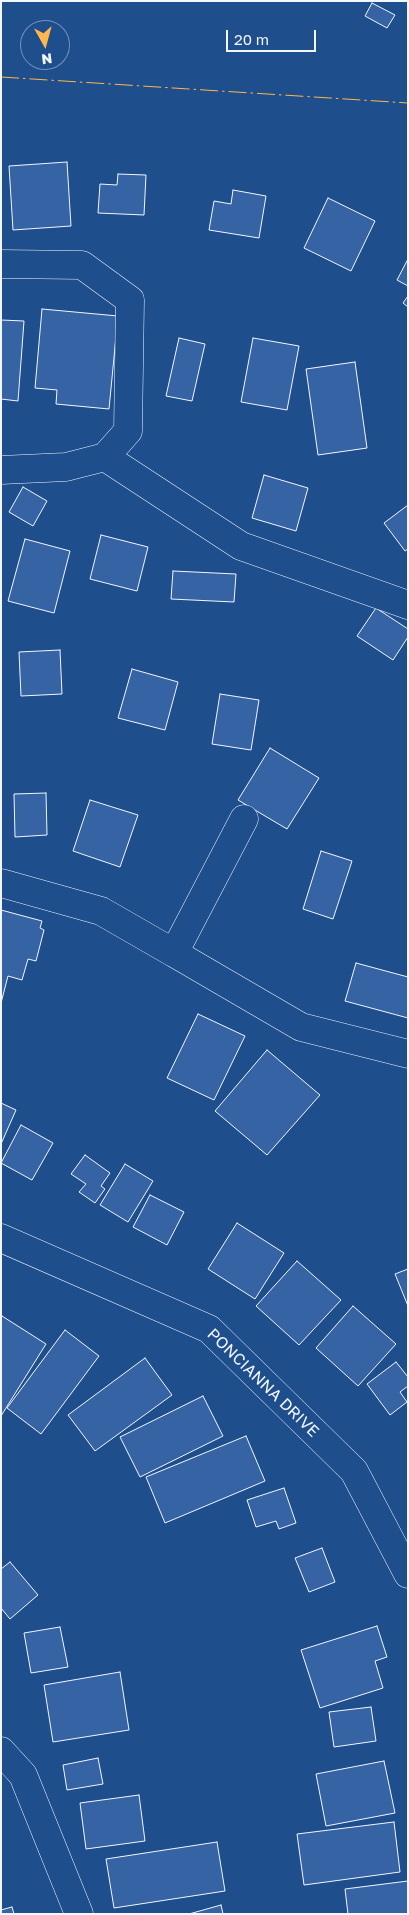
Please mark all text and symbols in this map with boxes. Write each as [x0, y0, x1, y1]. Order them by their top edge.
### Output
north arrow [20, 20, 70, 70]
scale bar [229, 20, 319, 52]
text: 20 m [234, 30, 269, 48]
text: N [40, 50, 53, 68]
street label: PONCIANNA DRIVE [203, 1325, 323, 1441]

